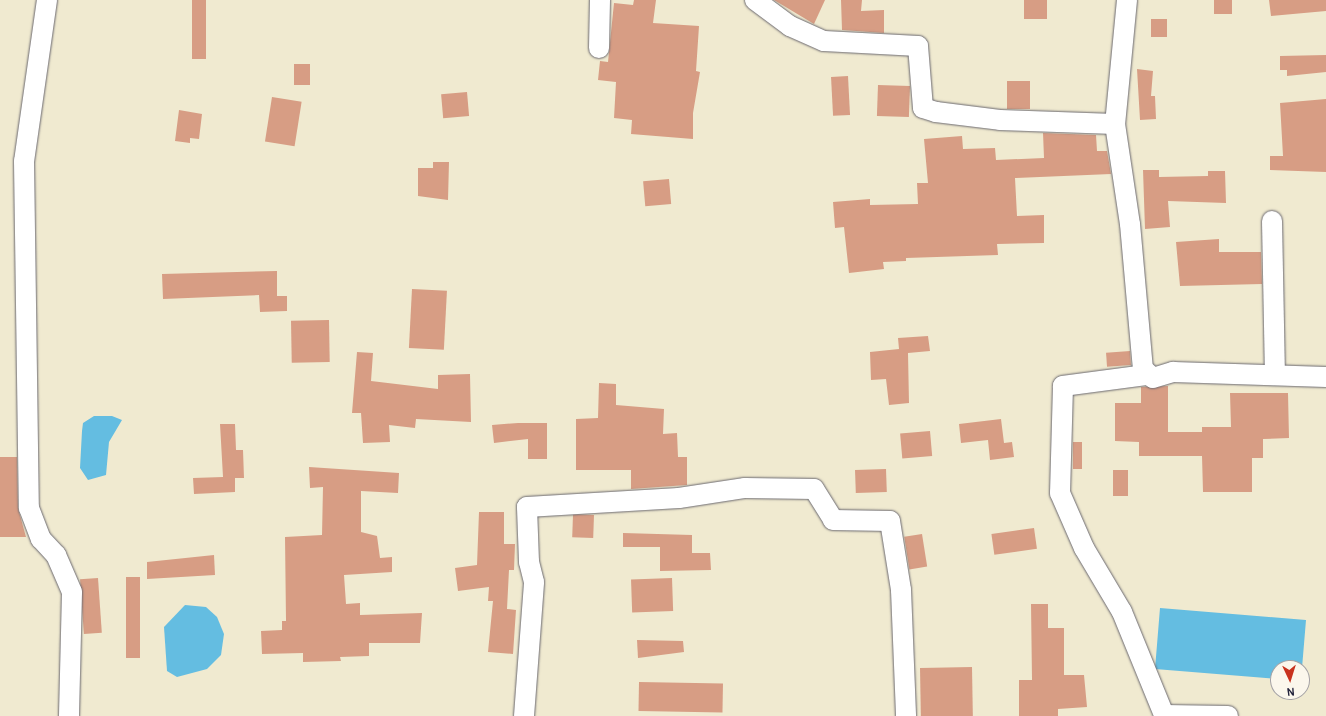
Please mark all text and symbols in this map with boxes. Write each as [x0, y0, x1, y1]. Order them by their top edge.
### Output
north arrow [1270, 660, 1310, 700]
text: N [1287, 685, 1295, 698]

